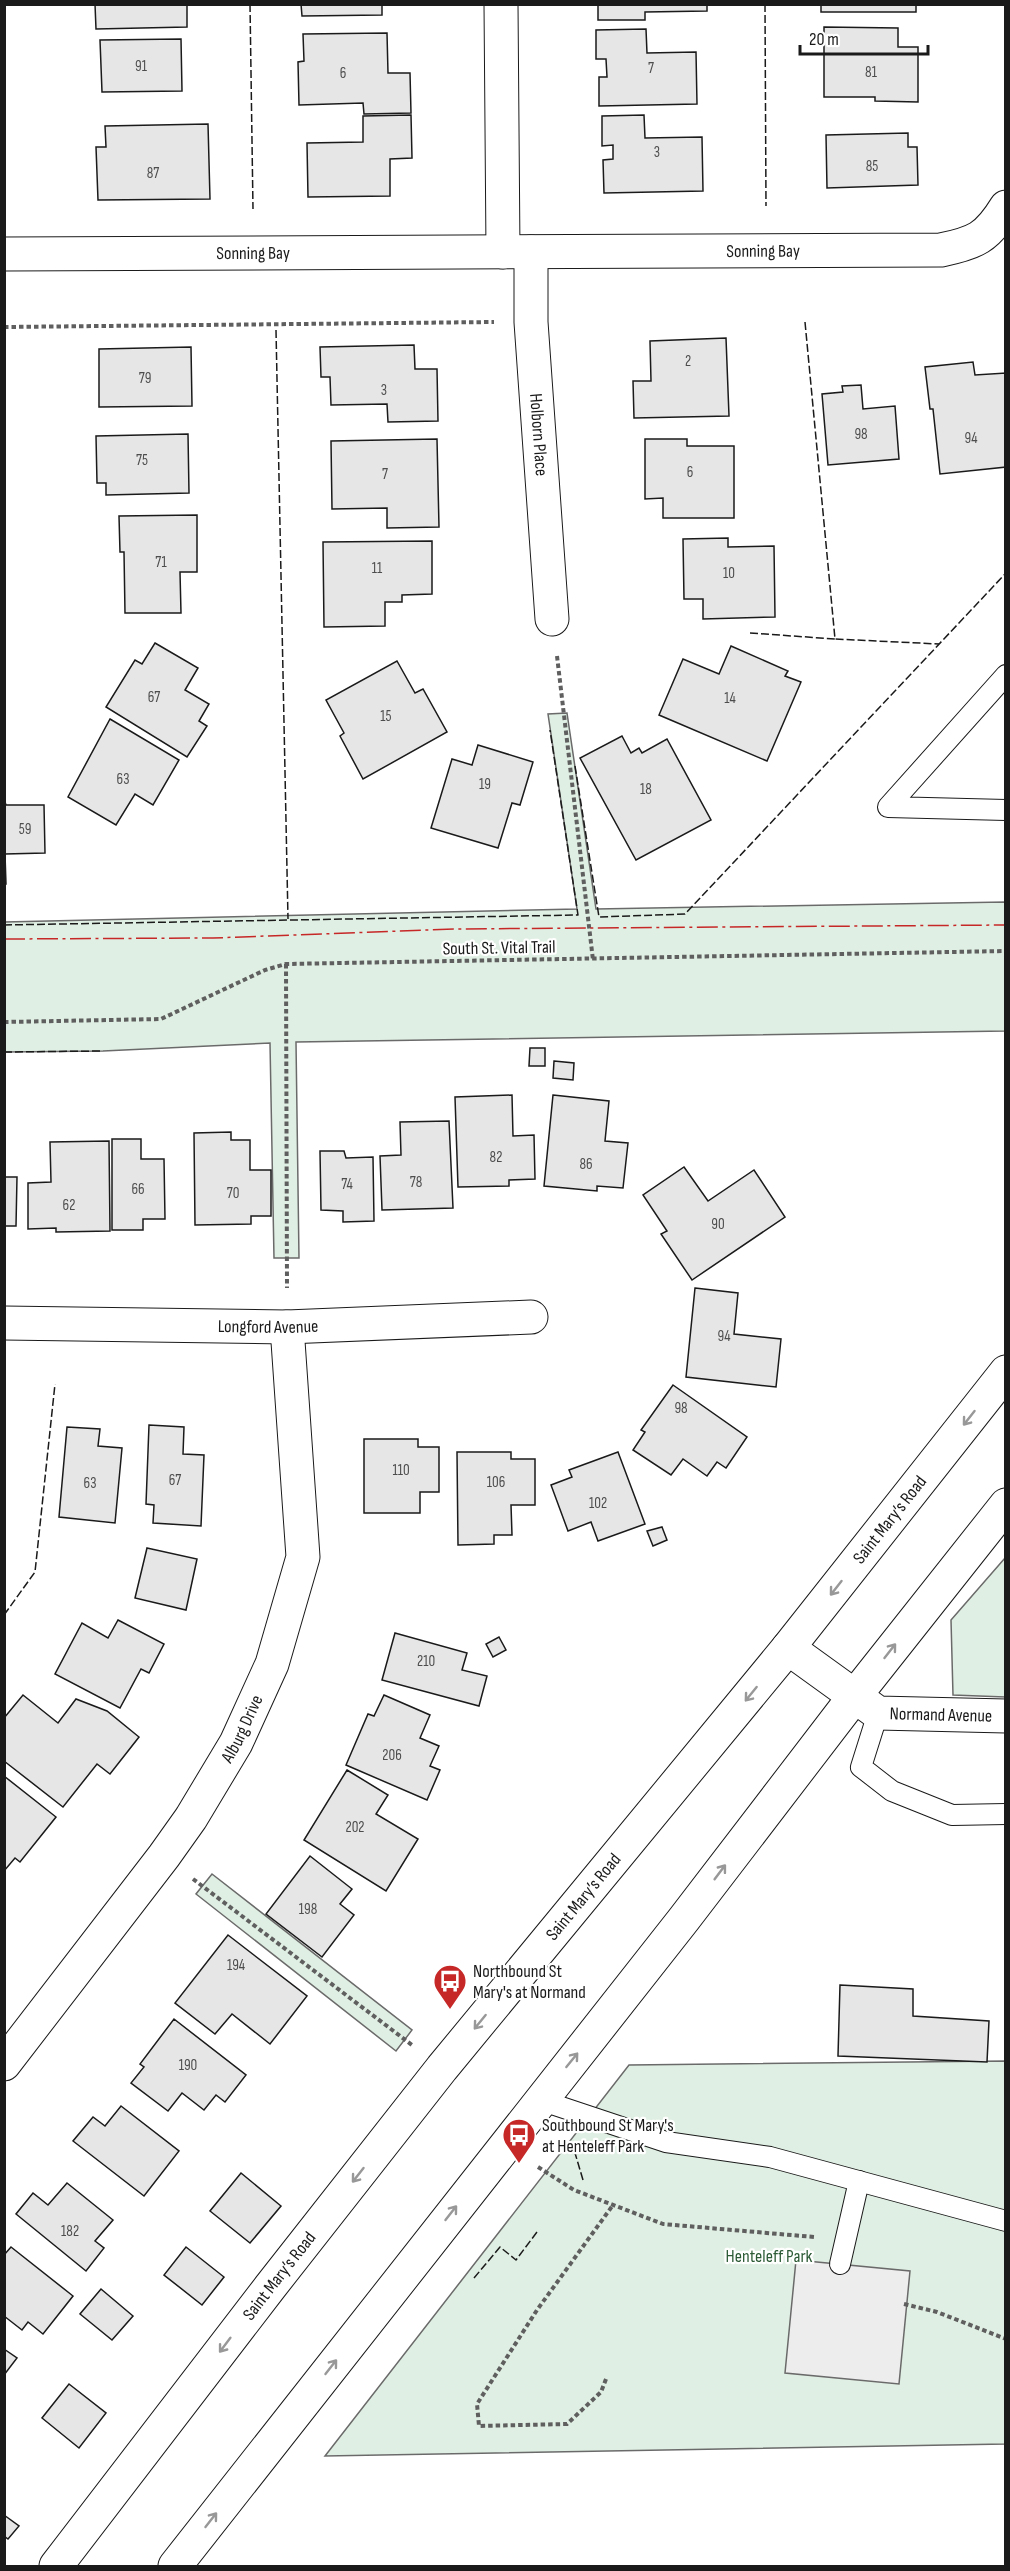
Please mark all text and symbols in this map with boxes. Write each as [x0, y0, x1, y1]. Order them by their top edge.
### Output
scale bar [800, 18, 928, 56]
text: 20 m [809, 29, 839, 50]
house number: 91 [135, 57, 148, 76]
house number: 7 [648, 59, 654, 78]
house number: 81 [865, 63, 878, 82]
house number: 6 [340, 64, 346, 83]
house number: 3 [654, 143, 660, 162]
house number: 85 [866, 157, 878, 176]
house number: 87 [147, 164, 159, 183]
street label: Sonning Bay [726, 240, 800, 261]
street label: Sonning Bay [216, 242, 290, 264]
house number: 2 [685, 352, 691, 371]
house number: 79 [139, 369, 151, 388]
house number: 3 [381, 381, 387, 400]
street label: Holborn Place [526, 393, 552, 477]
house number: 98 [854, 425, 868, 444]
house number: 94 [965, 429, 977, 448]
house number: 75 [136, 451, 148, 470]
house number: 6 [687, 463, 693, 482]
house number: 7 [382, 465, 388, 484]
house number: 71 [155, 553, 167, 572]
house number: 11 [372, 559, 383, 578]
house number: 10 [723, 564, 735, 583]
house number: 67 [148, 688, 160, 707]
house number: 14 [724, 689, 736, 708]
house number: 15 [380, 707, 392, 726]
house number: 63 [117, 770, 129, 789]
house number: 19 [479, 775, 491, 794]
house number: 18 [640, 780, 652, 799]
house number: 59 [19, 820, 31, 839]
street label: South St. Vital Trail [442, 937, 556, 959]
house number: 82 [490, 1148, 502, 1167]
house number: 86 [579, 1155, 593, 1174]
house number: 78 [410, 1173, 422, 1192]
house number: 74 [341, 1175, 353, 1194]
house number: 66 [131, 1180, 145, 1199]
house number: 70 [227, 1184, 239, 1203]
house number: 62 [63, 1196, 75, 1215]
house number: 90 [711, 1215, 725, 1234]
street label: Longford Avenue [218, 1315, 319, 1338]
house number: 94 [718, 1327, 730, 1346]
house number: 98 [674, 1399, 688, 1418]
one-way arrow [963, 1409, 976, 1425]
house number: 110 [392, 1461, 410, 1480]
house number: 67 [169, 1471, 181, 1490]
street label: Saint Mary’s Road [848, 1471, 931, 1568]
house number: 106 [487, 1473, 505, 1492]
house number: 63 [84, 1474, 96, 1493]
house number: 102 [589, 1494, 607, 1513]
one-way arrow [829, 1579, 842, 1595]
one-way arrow [883, 1644, 896, 1660]
house number: 210 [417, 1652, 435, 1671]
one-way arrow [744, 1686, 757, 1702]
street label: Alburg Drive [216, 1692, 267, 1767]
street label: Normand Avenue [889, 1703, 992, 1726]
house number: 206 [382, 1746, 402, 1765]
house number: 202 [345, 1818, 365, 1837]
street label: Saint Mary’s Road [541, 1849, 625, 1944]
one-way arrow [713, 1865, 726, 1881]
house number: 198 [299, 1900, 317, 1919]
house number: 194 [227, 1956, 245, 1975]
place label: Northbound St Mary's at Normand [473, 1961, 586, 2003]
bus stop icon: Northbound St Mary's at Normand [432, 1963, 468, 2010]
one-way arrow [474, 2014, 487, 2030]
one-way arrow [565, 2052, 578, 2068]
house number: 190 [179, 2056, 197, 2075]
place label: Southbound St Mary's at Henteleff Park [542, 2115, 674, 2157]
bus stop icon: Southbound St Mary's at Henteleff Park [501, 2117, 537, 2164]
one-way arrow [352, 2167, 365, 2183]
one-way arrow [445, 2206, 458, 2222]
house number: 182 [61, 2222, 79, 2241]
street label: Saint Mary’s Road [238, 2227, 320, 2324]
park label: Henteleff Park [726, 2246, 813, 2267]
one-way arrow [219, 2337, 232, 2353]
one-way arrow [324, 2359, 337, 2375]
one-way arrow [204, 2513, 217, 2529]

